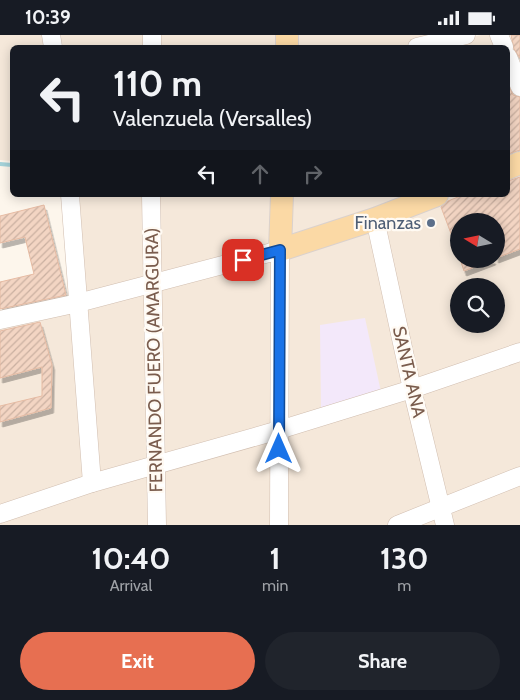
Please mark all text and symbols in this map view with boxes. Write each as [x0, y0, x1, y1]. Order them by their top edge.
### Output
text: 10:39 [25, 6, 71, 29]
text: 110 m [113, 62, 202, 105]
icon: left [30, 65, 95, 130]
text: Valenzuela (Versalles) [113, 105, 312, 132]
icon: left [193, 160, 221, 188]
icon: ahead [246, 160, 274, 188]
icon: right [299, 160, 327, 188]
place label: Finanzas [355, 212, 421, 234]
north arrow [450, 213, 505, 267]
map controls [450, 213, 505, 333]
marker: Finanzas [425, 217, 437, 229]
street label: FERNANDO FUERO (AMARGURA) [141, 227, 167, 493]
pin [222, 239, 264, 281]
icon: arrive [229, 246, 257, 274]
button: search [450, 278, 505, 333]
street label: SANTA ANA [388, 324, 430, 420]
position arrow [252, 422, 304, 474]
text: 10:40 [92, 540, 170, 577]
text: 1 [270, 540, 281, 577]
text: 130 [380, 540, 428, 577]
text: Arrival [110, 576, 152, 595]
text: min [262, 576, 288, 595]
text: m [397, 576, 411, 595]
button: Exit [20, 632, 255, 690]
button: Share [265, 632, 500, 690]

